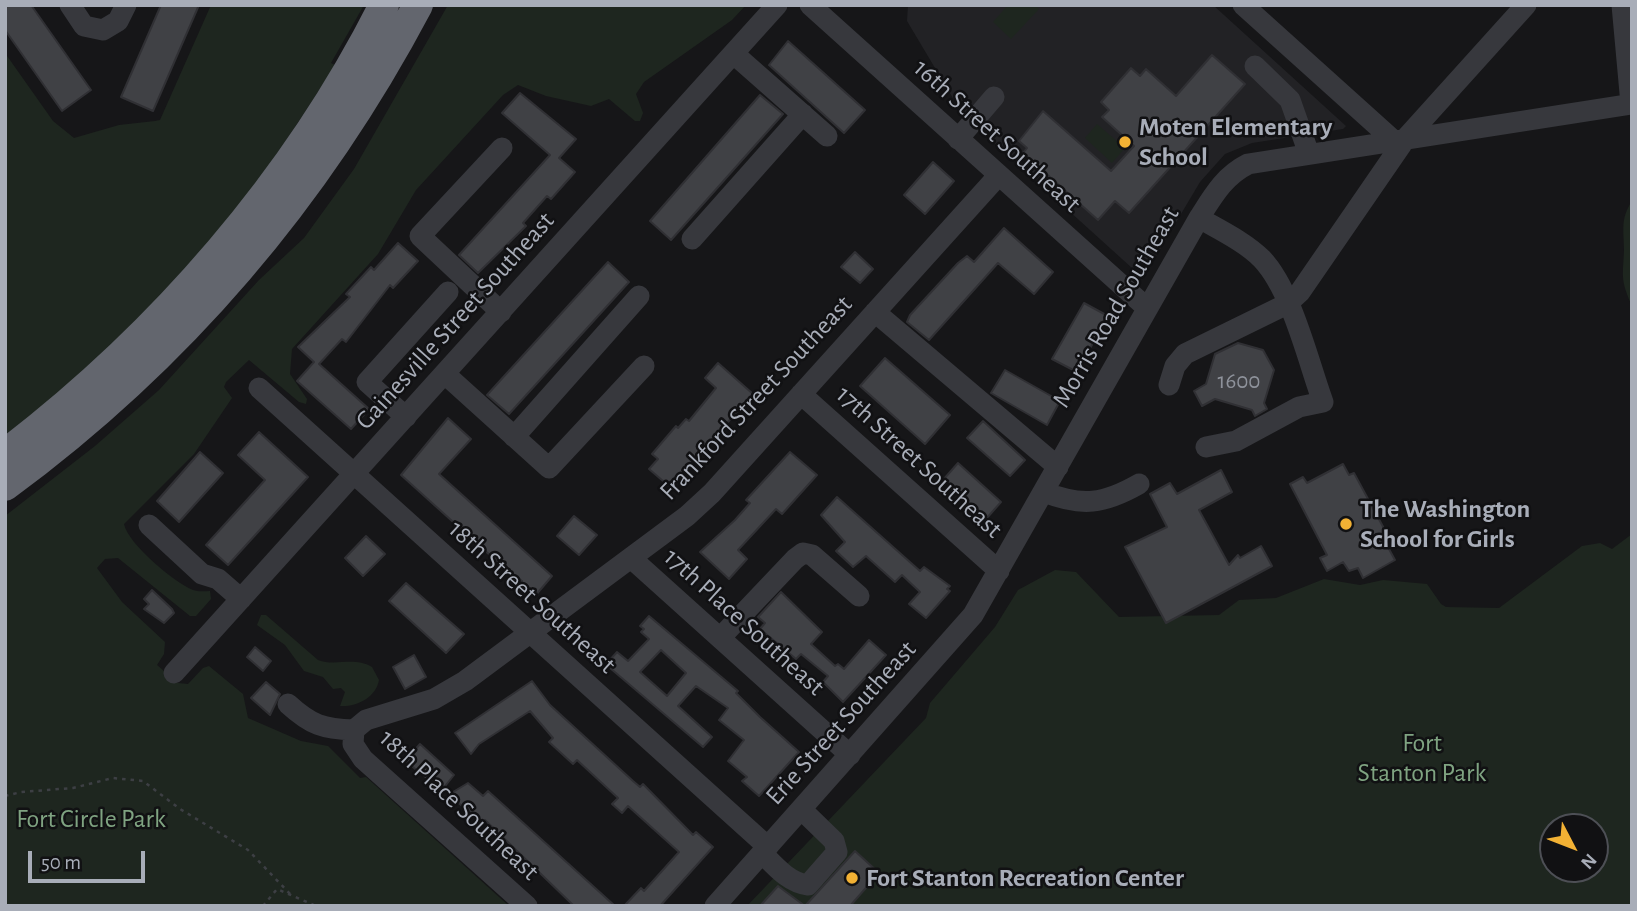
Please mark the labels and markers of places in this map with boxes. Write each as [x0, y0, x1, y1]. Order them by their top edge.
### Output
place label: Moten Elementary School [1139, 111, 1332, 172]
marker: Moten Elementary School [1117, 134, 1133, 150]
place label: The Washington School for Girls [1360, 493, 1530, 554]
marker: The Washington School for Girls [1338, 516, 1354, 532]
place label: Fort Stanton Recreation Center [866, 862, 1184, 894]
marker: Fort Stanton Recreation Center [844, 870, 860, 886]

